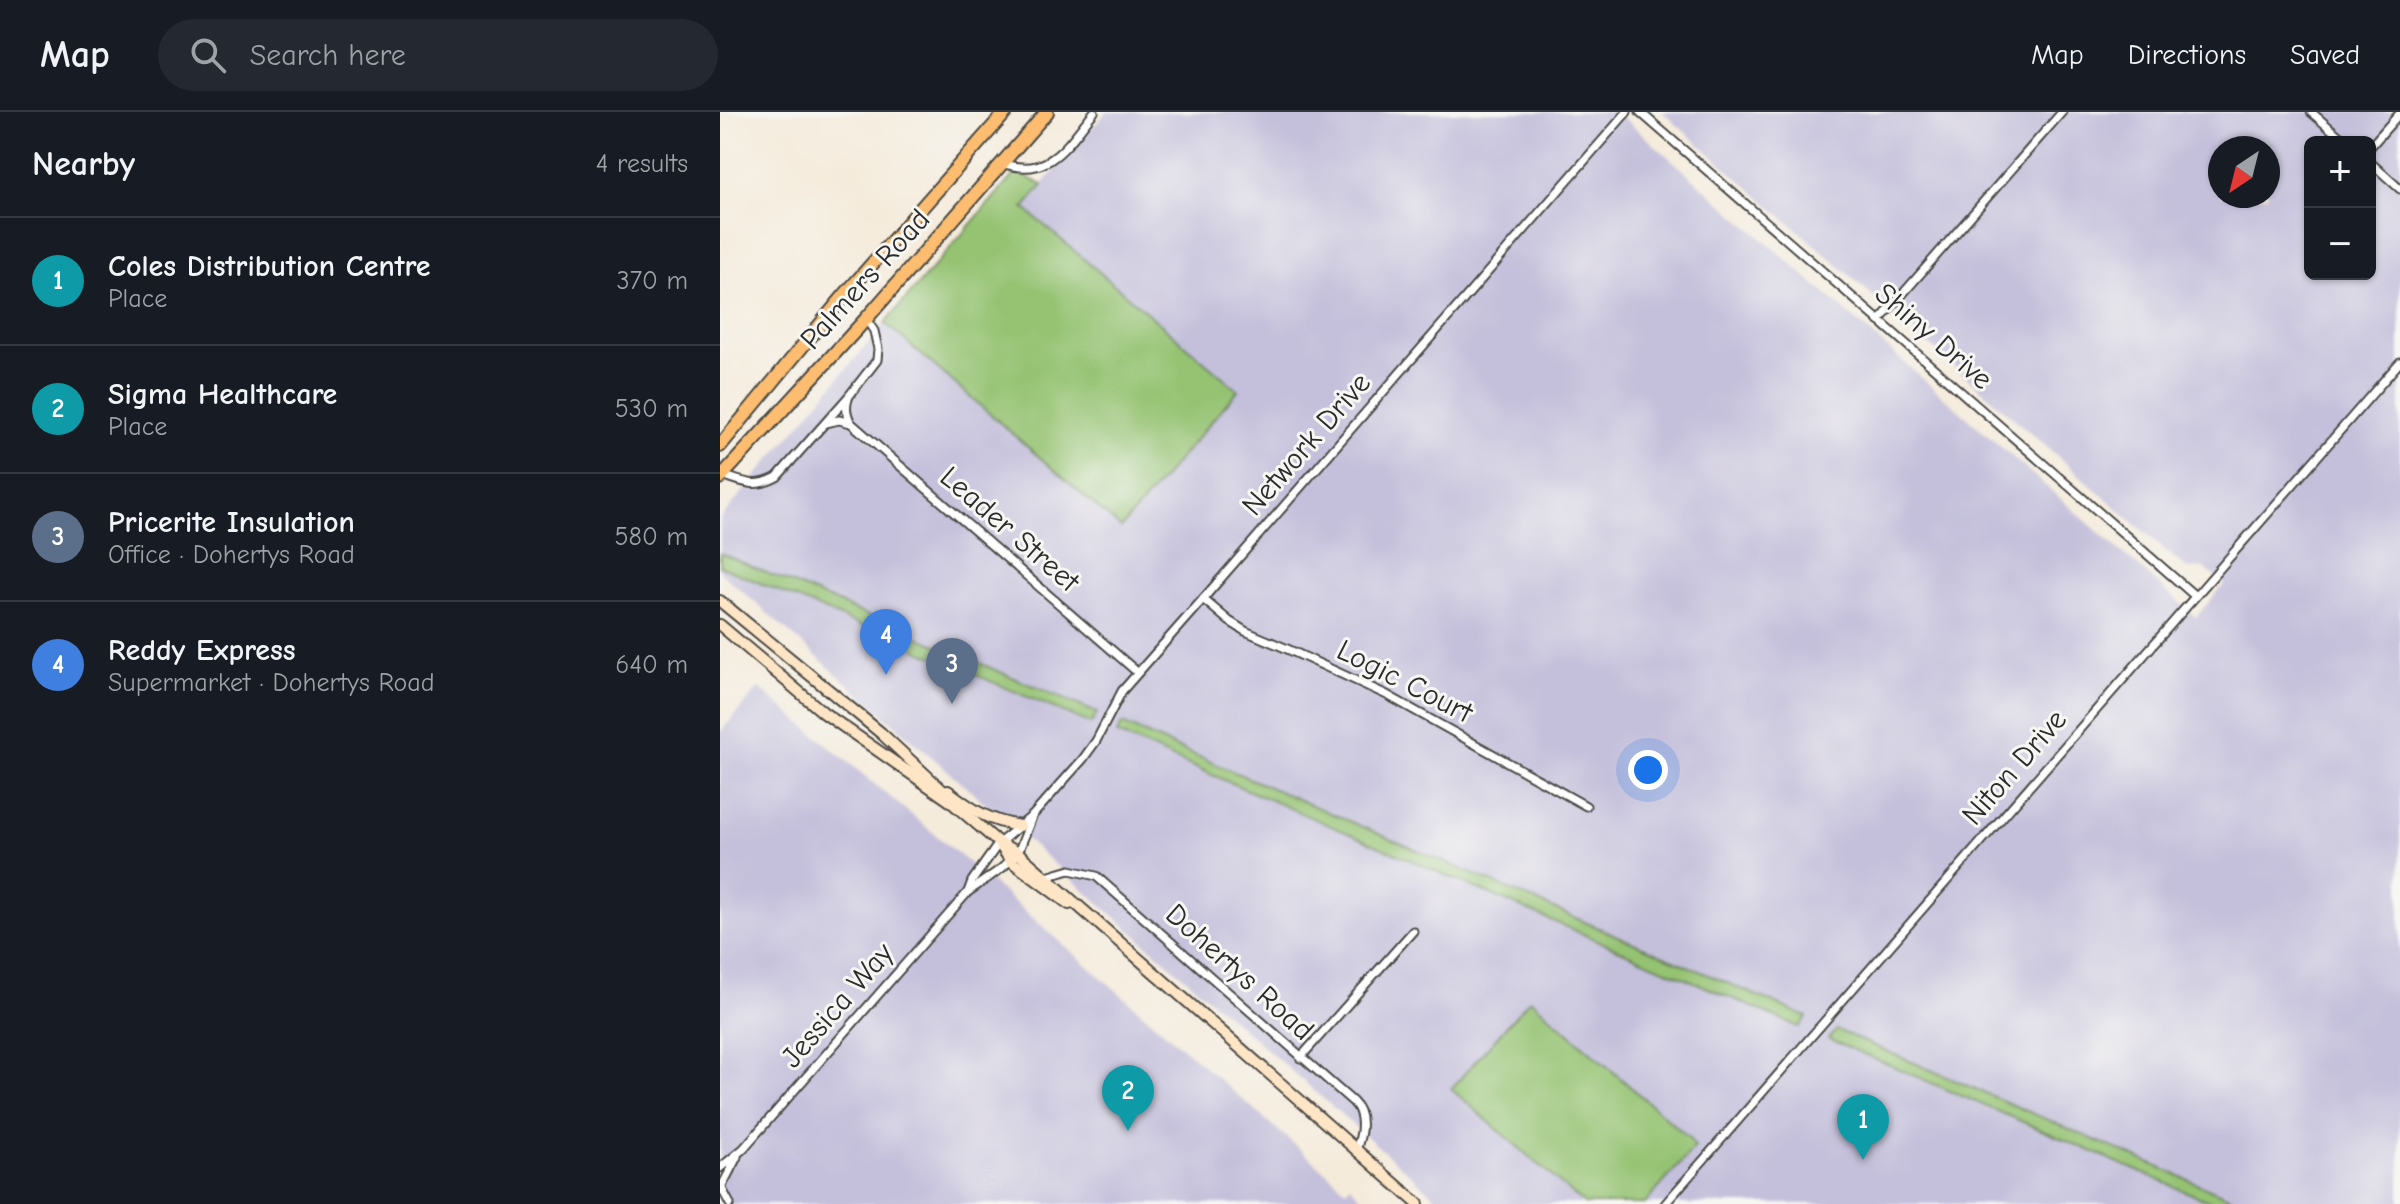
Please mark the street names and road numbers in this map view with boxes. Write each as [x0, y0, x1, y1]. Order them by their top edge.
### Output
street label: Palmers Road [793, 202, 937, 357]
street label: Shiny Drive [1868, 276, 2000, 397]
street label: Network Drive [1235, 366, 1378, 523]
street label: Leader Street [933, 459, 1087, 600]
street label: Logic Court [1331, 632, 1480, 731]
street label: Niton Drive [1955, 703, 2074, 832]
street label: Dohertys Road [1158, 897, 1321, 1048]
street label: Jessica Way [774, 936, 901, 1075]

